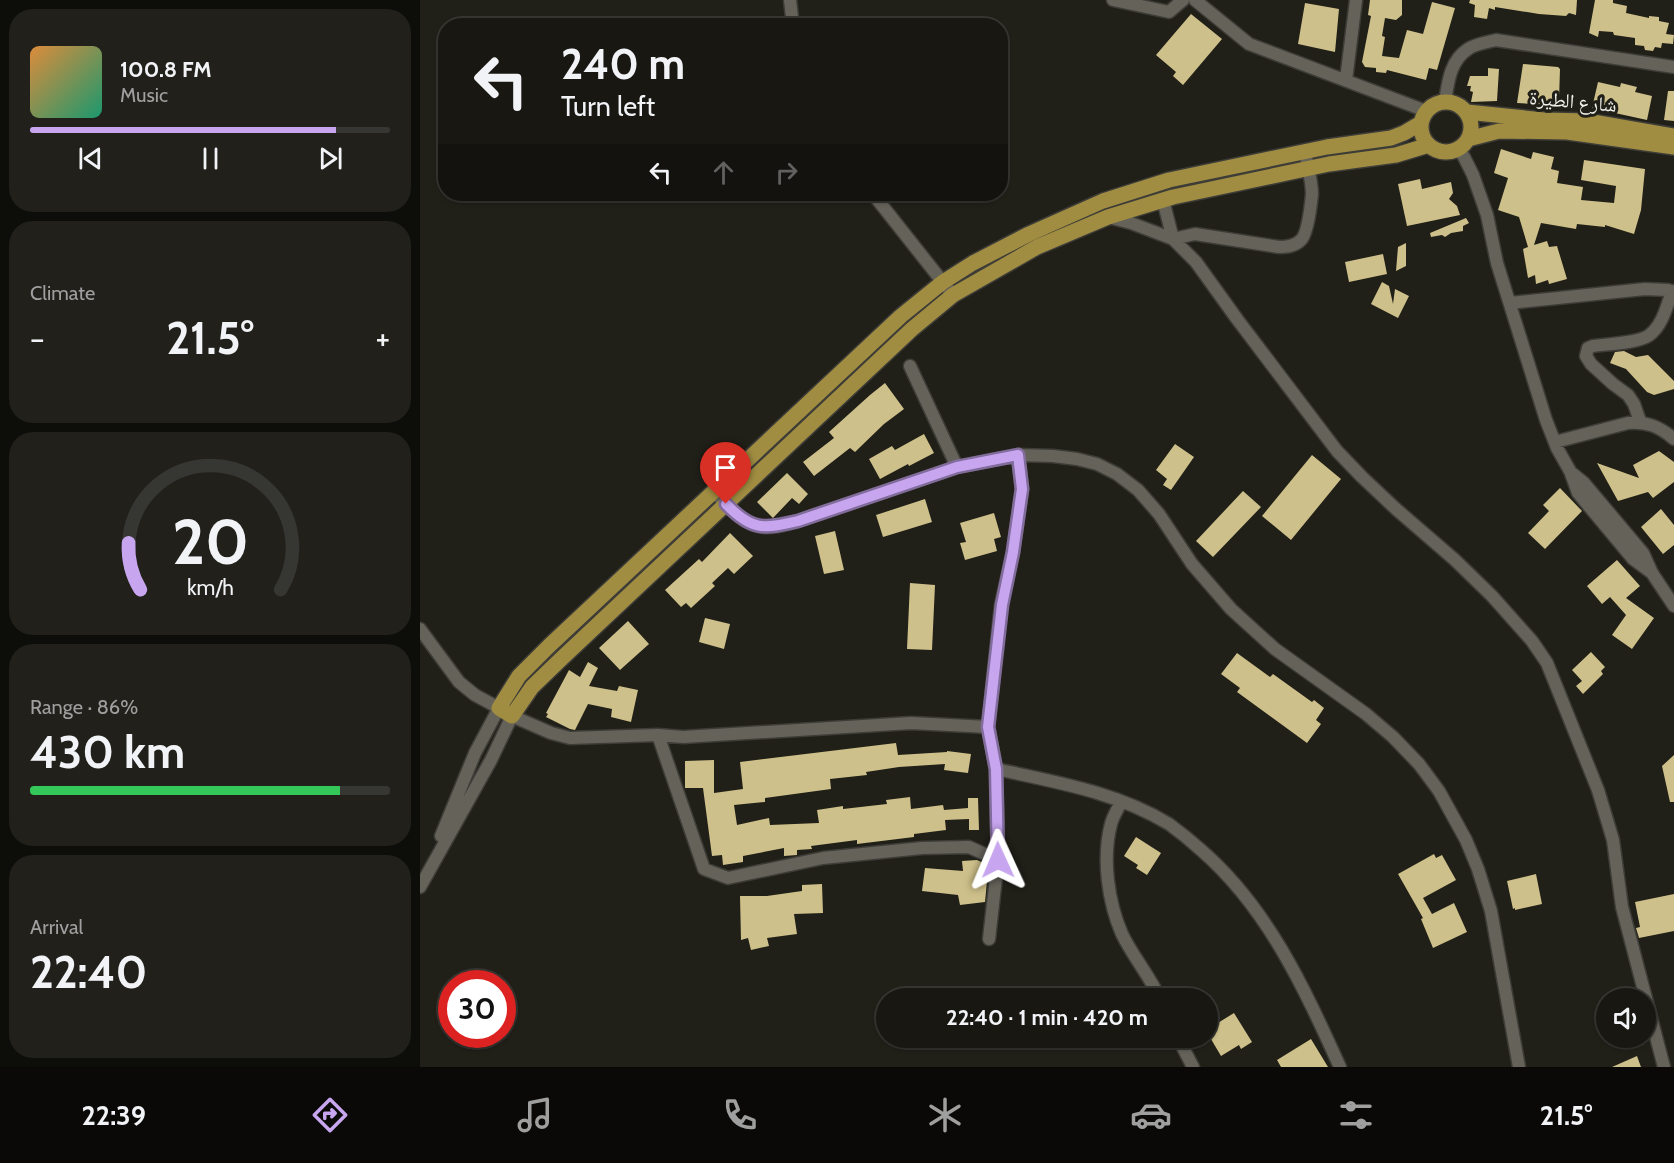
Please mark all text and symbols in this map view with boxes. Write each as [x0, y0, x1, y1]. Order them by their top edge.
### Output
text: 240 m [561, 38, 685, 90]
icon: left [462, 42, 540, 120]
text: 100.8 FM [120, 56, 212, 83]
text: Music [120, 83, 168, 107]
street label: شارع الطيرة [1528, 85, 1618, 118]
text: Turn left [561, 90, 655, 123]
icon: previous [74, 142, 107, 175]
icon: pause [194, 142, 227, 175]
icon: next [314, 142, 347, 175]
icon: left [644, 156, 677, 189]
icon: ahead [707, 156, 740, 189]
icon: right [770, 156, 803, 189]
text: Climate [30, 281, 95, 305]
text: 21.5° [166, 311, 254, 365]
text: − [30, 318, 45, 358]
text: + [375, 318, 390, 358]
pin [700, 442, 751, 504]
icon: arrive [709, 451, 742, 484]
text: 20 [171, 505, 249, 581]
text: km/h [187, 575, 233, 601]
text: Range · 86% [30, 695, 138, 719]
text: 430 km [30, 725, 185, 779]
position arrow [966, 828, 1030, 892]
text: Arrival [30, 915, 83, 939]
text: 22:40 [30, 945, 147, 999]
speed limit sign: 30 [438, 970, 516, 1048]
map controls [1596, 988, 1656, 1048]
button: sound [1596, 988, 1656, 1048]
text: 22:40 · 1 min · 420 m [946, 1004, 1148, 1031]
icon: directions [309, 1094, 351, 1136]
icon: music [514, 1094, 556, 1136]
icon: phone [719, 1094, 761, 1136]
icon: climate [924, 1094, 966, 1136]
icon: car [1130, 1094, 1172, 1136]
icon: filters [1335, 1094, 1377, 1136]
text: 22:39 [82, 1099, 146, 1132]
text: 21.5° [1540, 1099, 1592, 1132]

